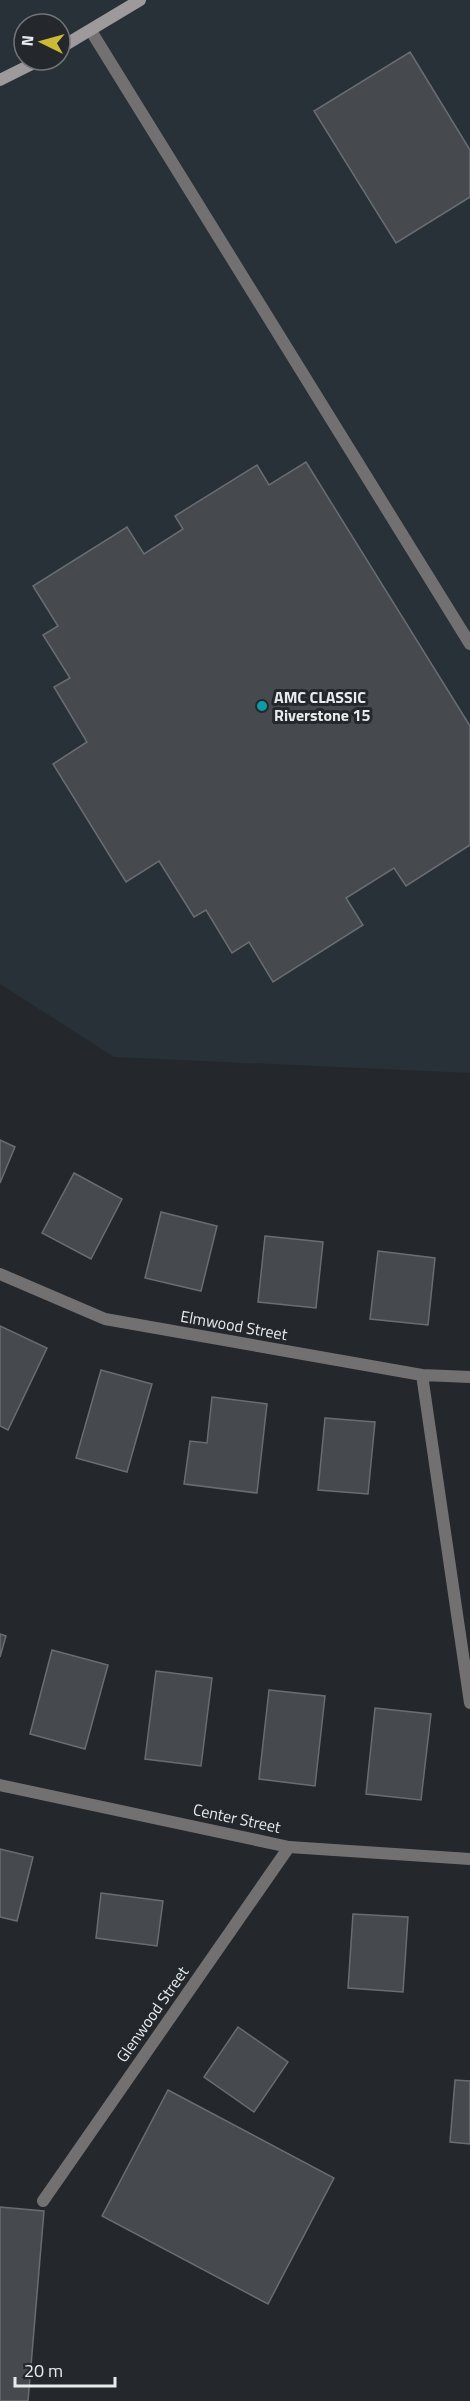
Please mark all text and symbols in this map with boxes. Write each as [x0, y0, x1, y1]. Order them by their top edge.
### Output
north arrow [12, 12, 72, 72]
text: N [15, 34, 39, 47]
place label: AMC CLASSIC Riverstone 15 [274, 685, 370, 727]
marker: AMC CLASSIC Riverstone 15 [255, 699, 269, 713]
street label: Elmwood Street [179, 1304, 290, 1346]
street label: Center Street [191, 1797, 283, 1839]
street label: Glenwood Street [110, 1961, 194, 2067]
scale bar [15, 2350, 116, 2388]
text: 20 m [24, 2357, 63, 2384]

